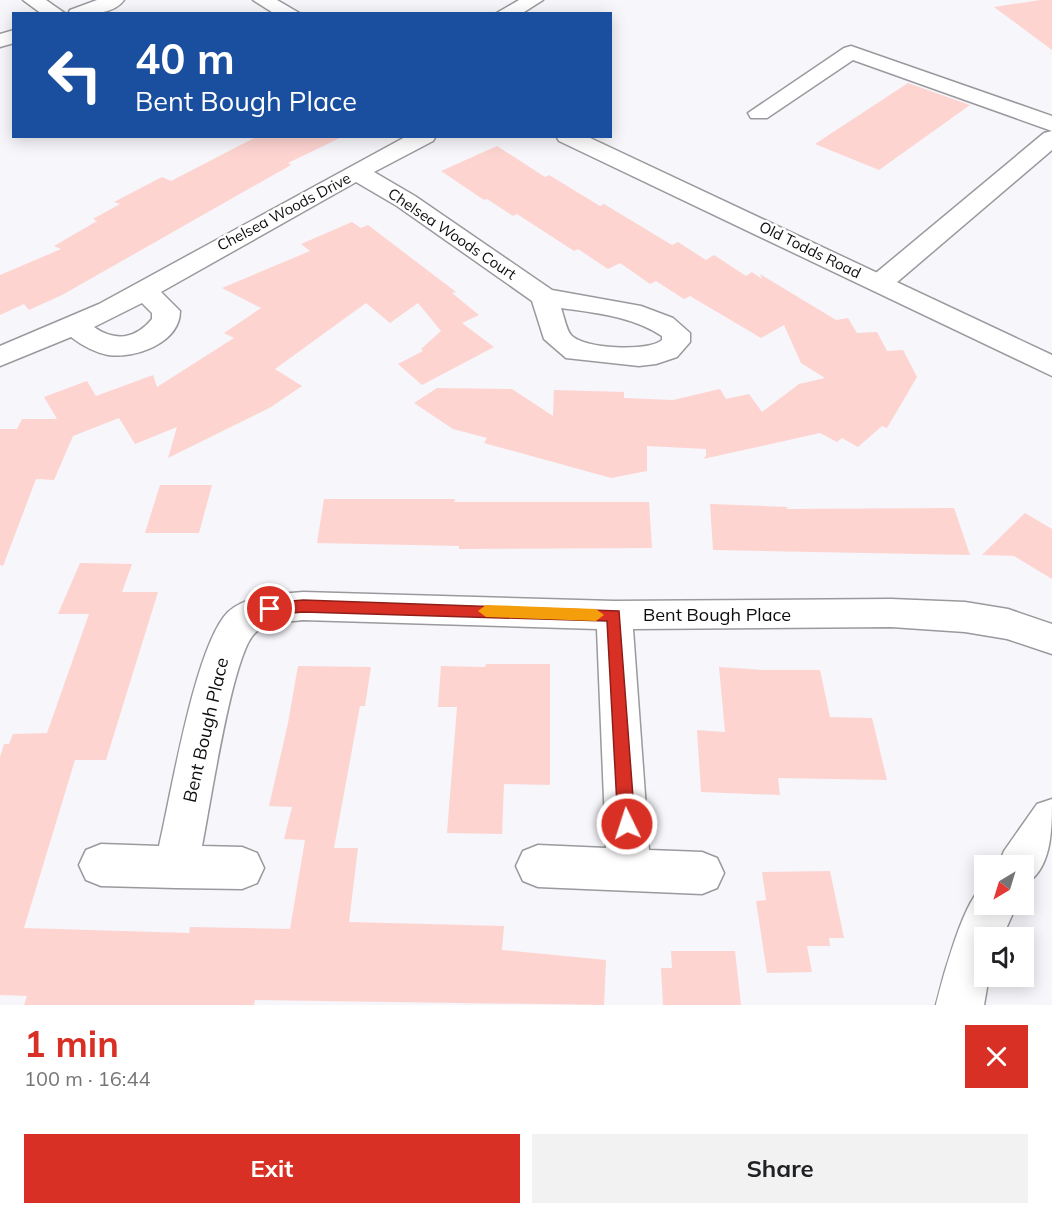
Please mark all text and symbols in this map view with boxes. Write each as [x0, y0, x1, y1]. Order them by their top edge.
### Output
text: 40 m [135, 32, 235, 85]
icon: left [36, 36, 114, 114]
text: Bent Bough Place [135, 84, 357, 118]
street label: Chelsea Woods Drive [214, 168, 354, 255]
street label: Chelsea Woods Court [385, 184, 520, 284]
street label: Old Todds Road [756, 217, 864, 282]
pin [244, 583, 295, 634]
icon: arrive [253, 592, 286, 625]
street label: Bent Bough Place [643, 603, 791, 626]
street label: Bent Bough Place [178, 655, 233, 805]
position arrow [595, 792, 659, 856]
north arrow [974, 855, 1034, 915]
map controls [974, 855, 1034, 987]
button: sound [974, 927, 1034, 987]
text: 1 min [24, 1021, 119, 1066]
button: close [965, 1025, 1028, 1088]
text: 100 m · 16:44 [24, 1066, 150, 1091]
button: Exit [24, 1134, 520, 1203]
button: Share [532, 1134, 1028, 1203]

